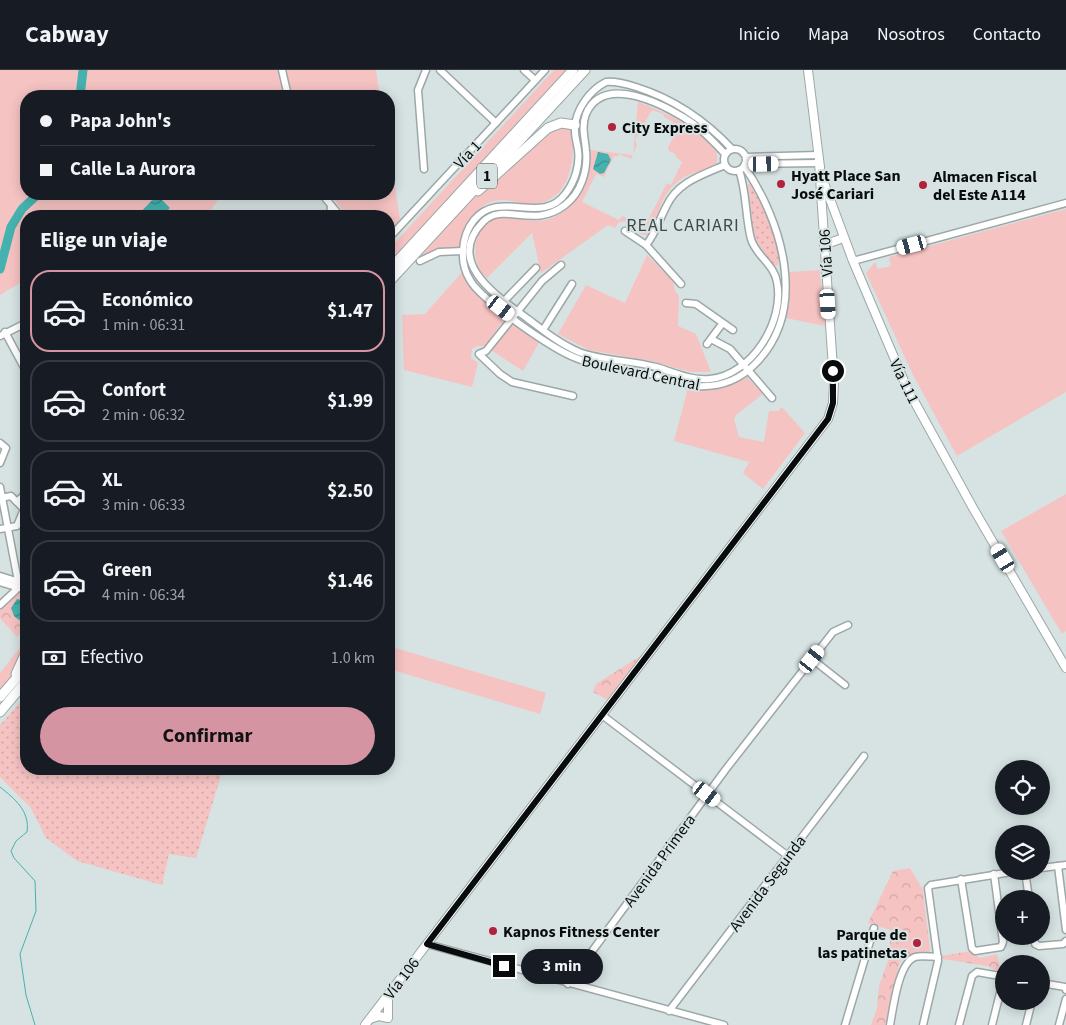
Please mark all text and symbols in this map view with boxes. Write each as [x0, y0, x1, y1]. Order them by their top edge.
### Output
text: Cabway [25, 17, 109, 52]
text: Inicio [739, 22, 780, 47]
text: Mapa [808, 22, 849, 47]
text: Nosotros [877, 22, 945, 47]
text: Contacto [973, 22, 1041, 47]
text: Papa John's [70, 108, 171, 135]
place label: City Express [622, 117, 708, 139]
marker: City Express [606, 121, 618, 133]
street label: Vía 1 [449, 136, 487, 174]
text: Calle La Aurora [70, 156, 196, 183]
car [748, 156, 779, 172]
road number: 1 [477, 164, 497, 188]
place label: Hyatt Place San José Cariari [791, 165, 901, 205]
place label: Almacen Fiscal del Este A114 [932, 166, 1037, 206]
marker: Hyatt Place San José Cariari [775, 178, 787, 190]
marker: Almacen Fiscal del Este A114 [917, 179, 929, 191]
district label: REAL CARIARI [626, 213, 740, 238]
text: Elige un viaje [40, 224, 168, 256]
street label: Vía 106 [813, 228, 839, 277]
car [895, 234, 928, 256]
text: Económico [102, 287, 193, 314]
icon: car [42, 289, 87, 334]
car [819, 289, 836, 319]
car [484, 293, 517, 323]
text: $1.47 [327, 298, 373, 325]
text: 1 min · 06:31 [102, 314, 185, 336]
street label: Boulevard Central [580, 350, 702, 396]
street label: Vía 111 [884, 355, 924, 408]
route start [822, 360, 844, 382]
text: Confort [102, 377, 166, 404]
icon: car [42, 379, 87, 424]
text: $1.99 [327, 388, 373, 415]
text: 2 min · 06:32 [102, 404, 185, 426]
text: XL [102, 467, 123, 494]
icon: car [42, 469, 87, 514]
text: $2.50 [327, 478, 373, 505]
text: 3 min · 06:33 [102, 494, 185, 516]
car [988, 541, 1017, 575]
text: Green [102, 557, 152, 584]
icon: car [42, 559, 87, 604]
text: $1.46 [327, 568, 373, 595]
text: 4 min · 06:34 [102, 584, 185, 606]
car [796, 643, 827, 675]
icon: cash [40, 644, 68, 672]
text: Efectivo [80, 644, 143, 671]
text: 1.0 km [331, 647, 375, 669]
button: Confirmar [40, 707, 375, 765]
map controls [995, 760, 1050, 1010]
button: locate [995, 760, 1050, 815]
car [690, 779, 723, 809]
street label: Avenida Primera [619, 810, 701, 911]
button: layers [995, 825, 1050, 880]
street label: Avenida Segunda [724, 831, 811, 936]
button: + [995, 890, 1050, 945]
place label: Kapnos Fitness Center [503, 921, 660, 943]
place label: Parque de las patinetas [817, 924, 907, 964]
marker: Kapnos Fitness Center [487, 925, 499, 937]
marker: Parque de las patinetas [911, 937, 923, 949]
callout: 3 min [522, 948, 604, 984]
street label: Vía 106 [379, 953, 425, 1004]
route end [493, 955, 515, 977]
text: 3 min [543, 955, 581, 977]
button: − [995, 955, 1050, 1010]

